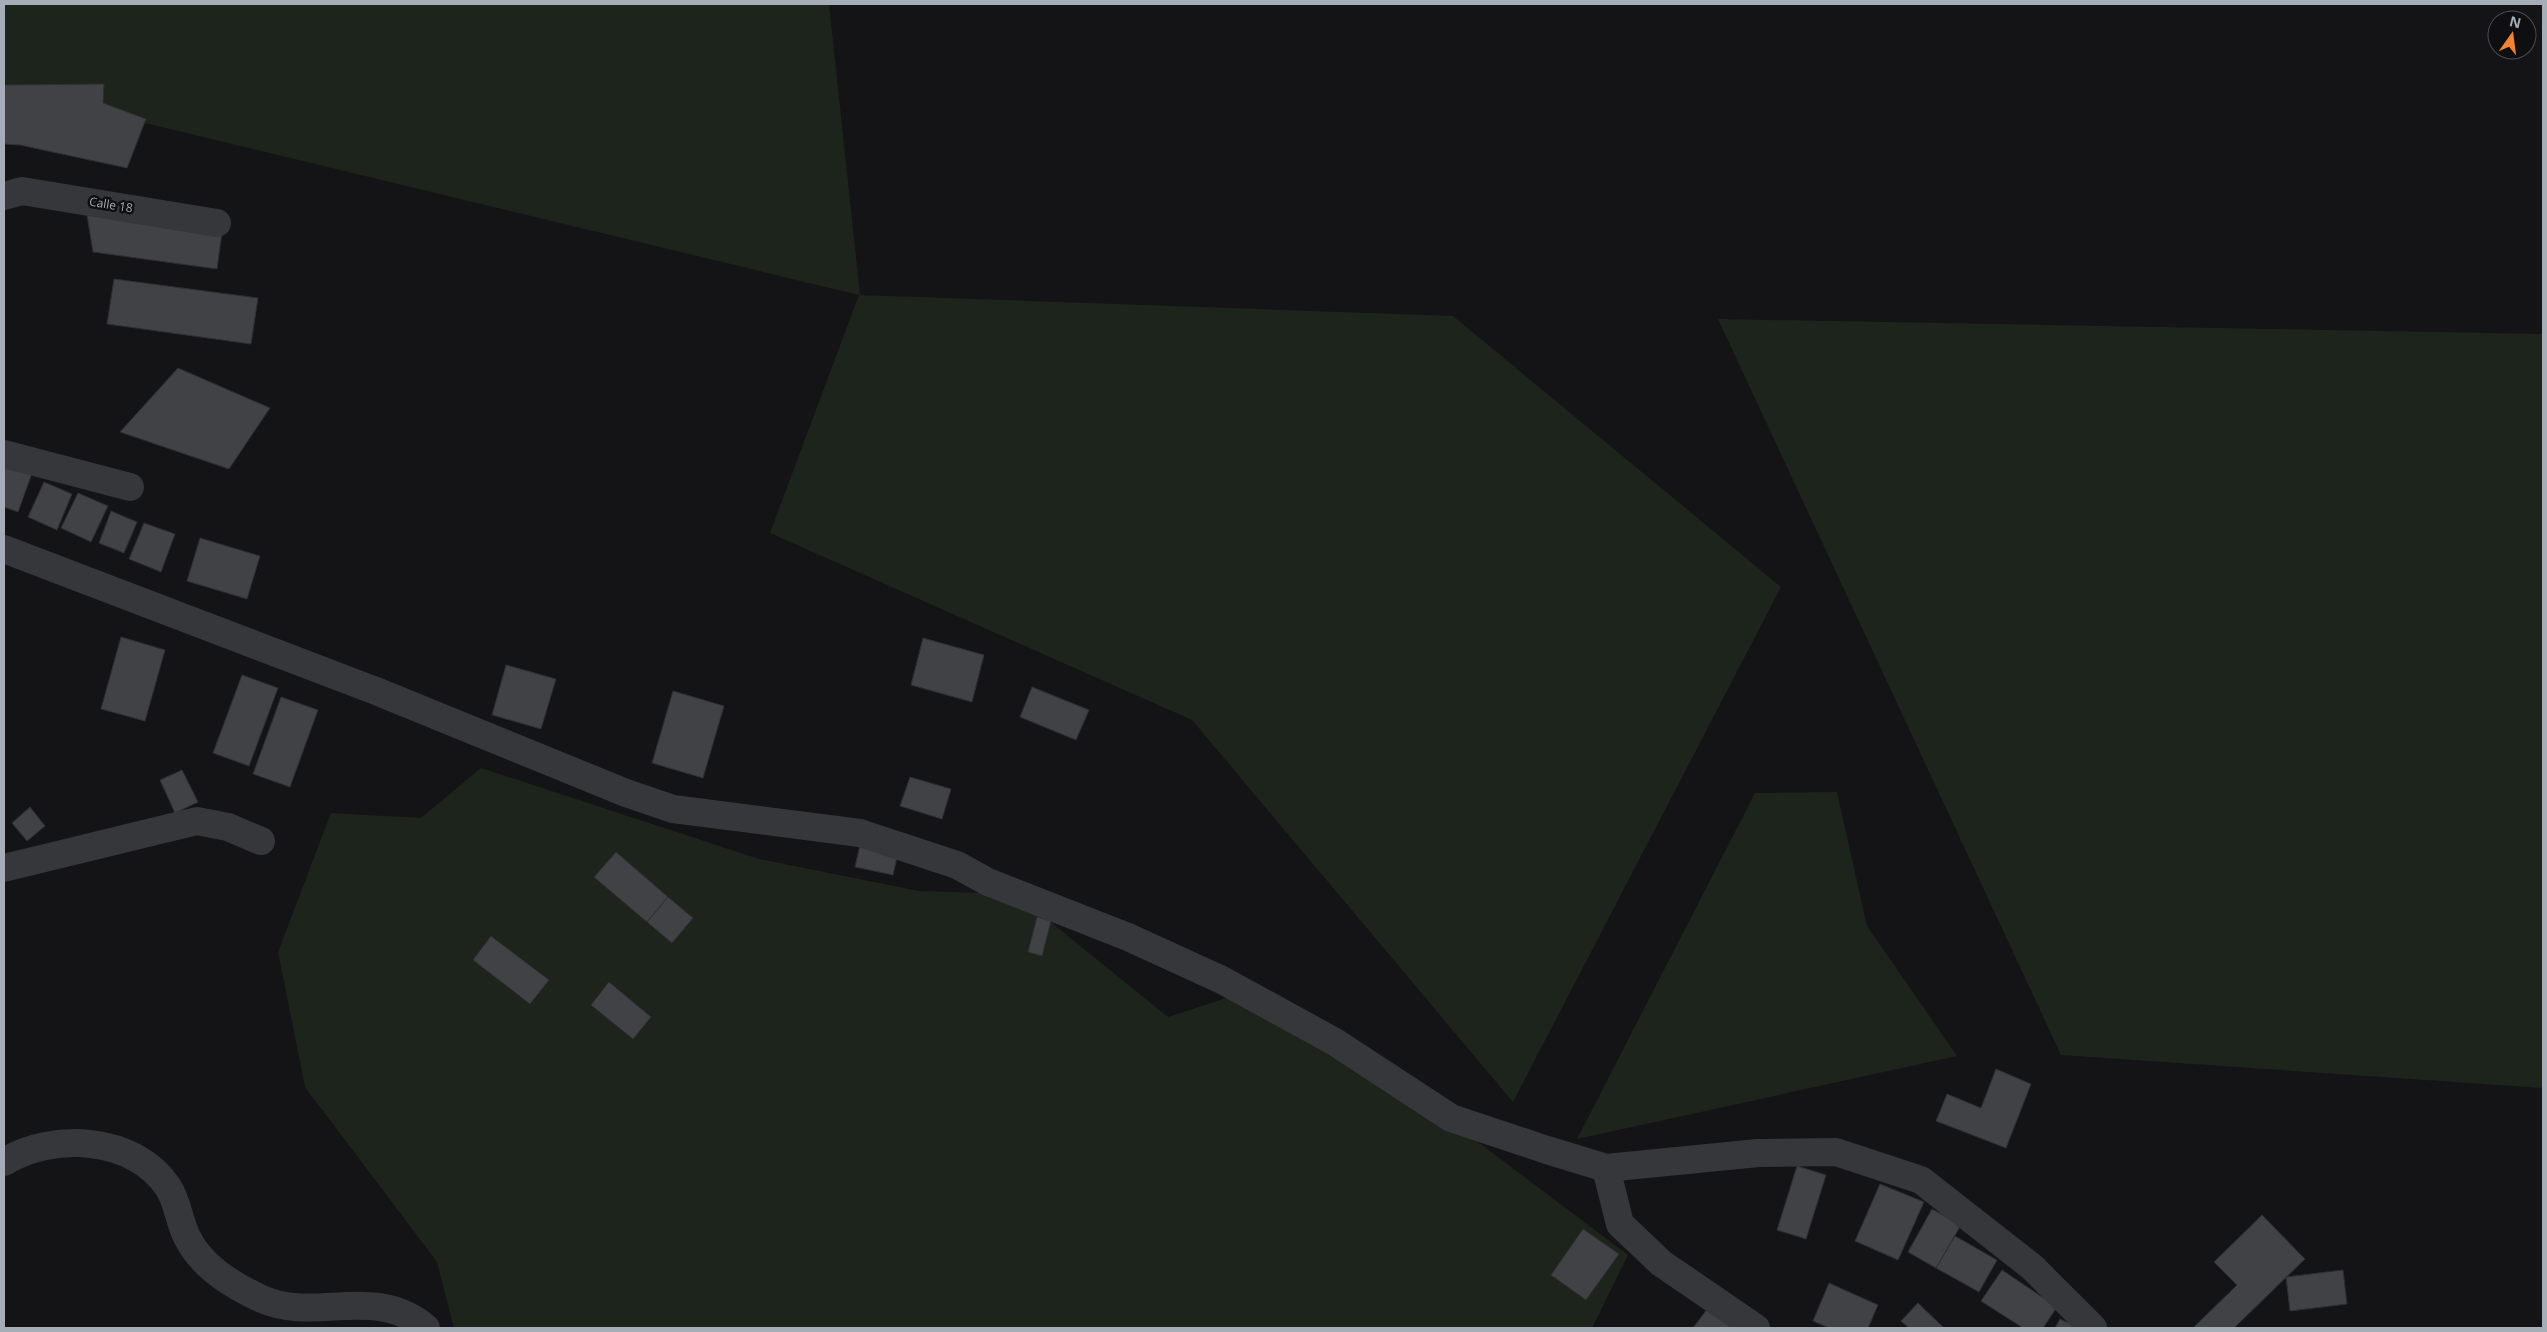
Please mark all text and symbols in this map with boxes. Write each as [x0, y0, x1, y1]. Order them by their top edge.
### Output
north arrow [2487, 10, 2537, 60]
text: N [2507, 11, 2523, 32]
street label: Calle 18 [88, 193, 134, 216]

